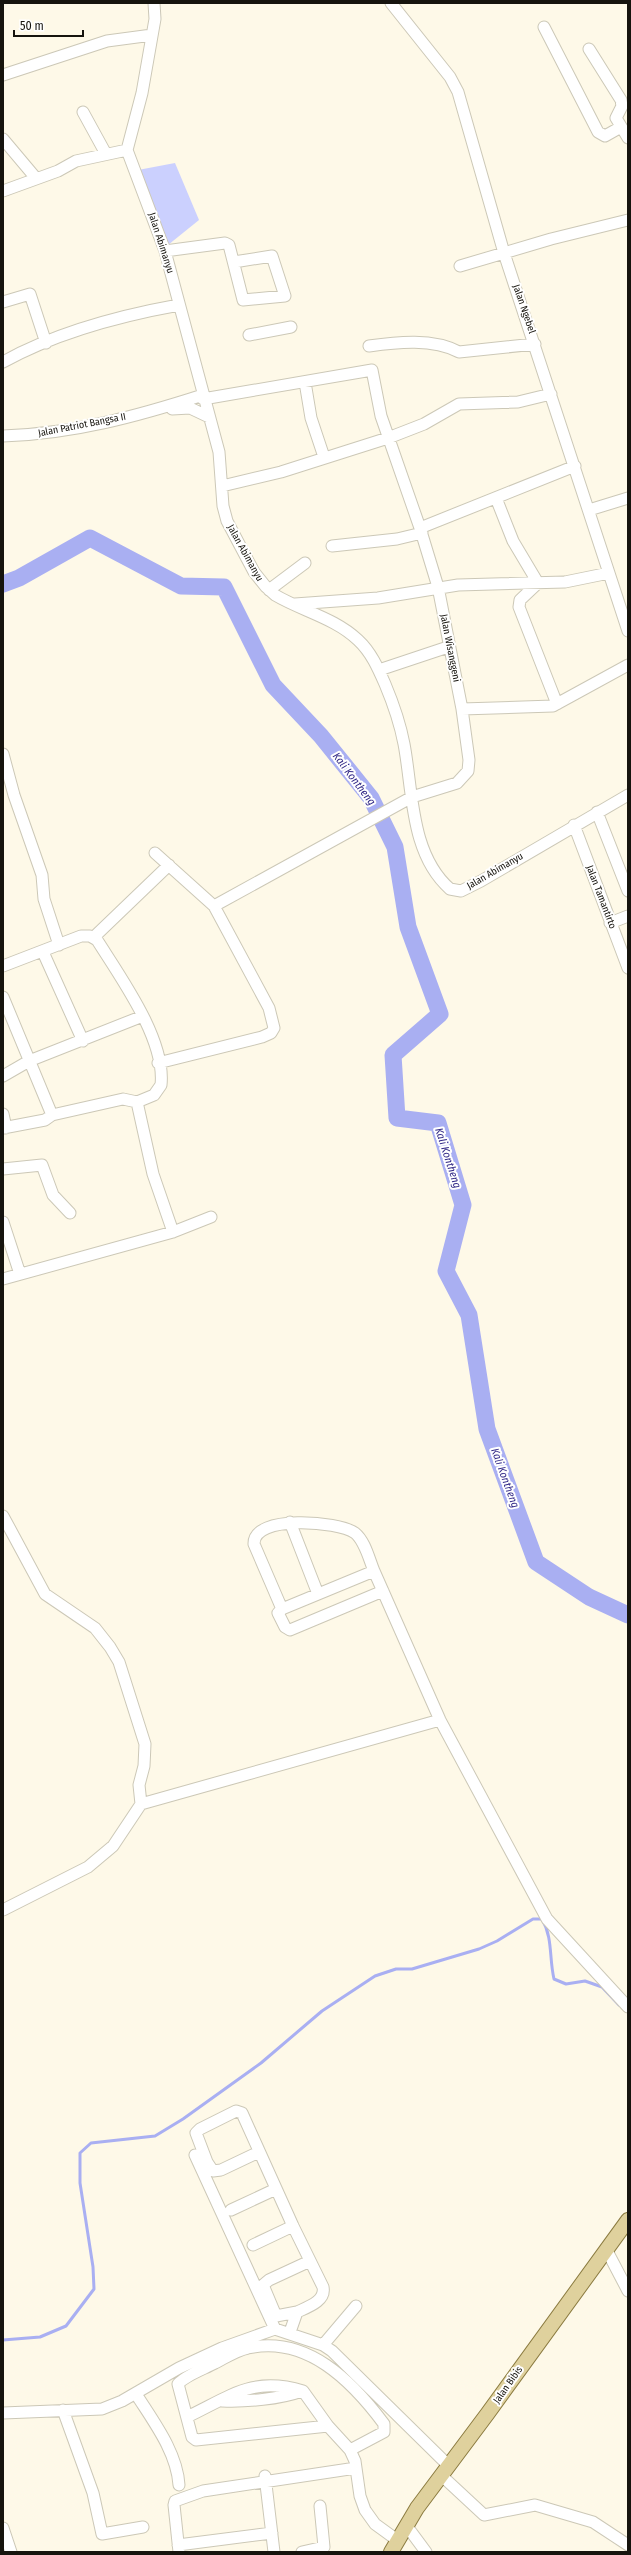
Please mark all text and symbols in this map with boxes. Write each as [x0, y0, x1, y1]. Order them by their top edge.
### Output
scale bar [14, 12, 83, 38]
text: 50 m [20, 19, 44, 33]
street label: Jalan Abimanyu [146, 211, 176, 275]
street label: Jalan Ngebel [510, 283, 538, 335]
street label: Jalan Patriot Bangsa II [37, 411, 127, 439]
street label: Jalan Abimanyu [224, 522, 266, 584]
street label: Jalan Wisanggeni [438, 613, 462, 683]
water label: Kali Kontheng [330, 750, 378, 808]
street label: Jalan Abimanyu [465, 850, 525, 892]
street label: Jalan Tamantirto [583, 863, 619, 931]
water label: Kali Kontheng [432, 1126, 464, 1190]
water label: Kali Kontheng [488, 1446, 522, 1510]
street label: Jalan Bibis [491, 2364, 525, 2406]

